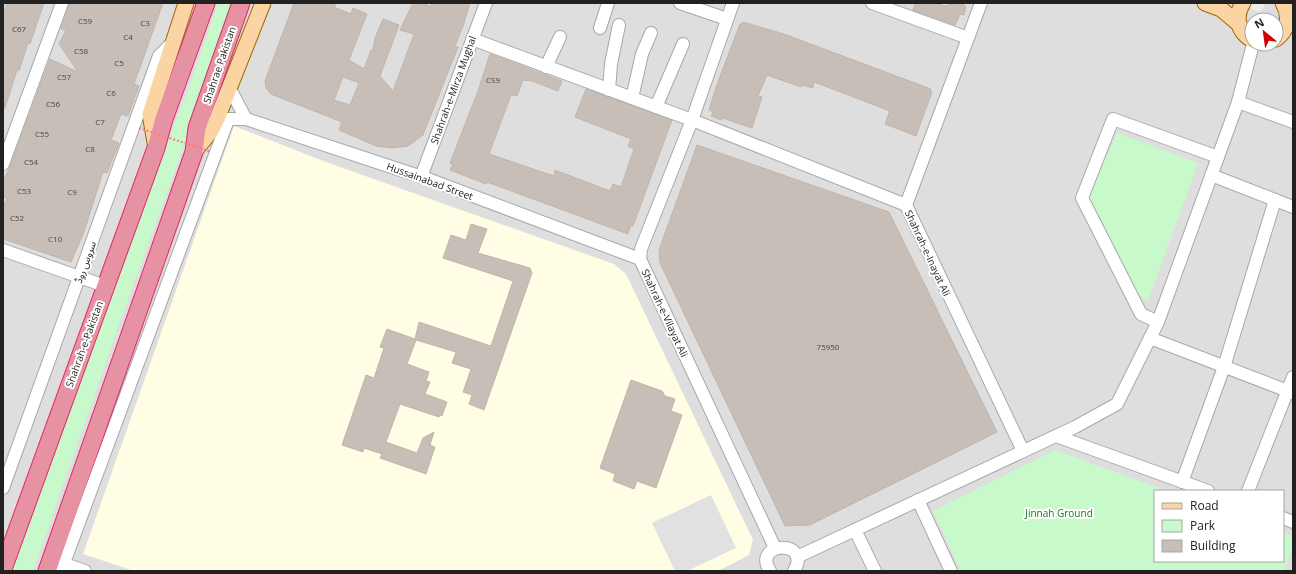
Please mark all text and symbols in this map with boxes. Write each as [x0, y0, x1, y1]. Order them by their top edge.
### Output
north arrow [1244, 12, 1284, 52]
text: N [1251, 14, 1266, 32]
house number: C59 [78, 15, 93, 26]
house number: C3 [140, 17, 150, 28]
house number: C67 [12, 23, 27, 34]
street label: Shahrae Pakistan [199, 25, 239, 105]
house number: C4 [123, 31, 133, 42]
street label: Shahrah-e-Mirza Mughal [427, 34, 479, 146]
house number: C58 [74, 45, 89, 56]
house number: C5 [114, 57, 124, 68]
house number: C57 [57, 71, 72, 82]
house number: CS9 [486, 74, 500, 85]
house number: C6 [106, 87, 116, 98]
house number: C56 [46, 98, 61, 109]
house number: C7 [95, 116, 105, 127]
house number: C55 [35, 128, 50, 139]
house number: C8 [85, 143, 95, 154]
house number: C54 [24, 156, 39, 167]
street label: Hussainabad Street [385, 159, 476, 203]
house number: C53 [17, 185, 32, 196]
house number: C9 [67, 186, 77, 197]
street label: Shahrah-e-Inayat Ali [902, 208, 954, 298]
house number: C52 [10, 212, 25, 223]
house number: C10 [48, 233, 63, 244]
street label: سروس روڈ [71, 239, 99, 285]
street label: Shahrah-e-Vilayat Ali [638, 267, 692, 359]
street label: Shahrah-e-Pakistan [62, 299, 106, 389]
house number: 75950 [817, 341, 840, 352]
legend [1154, 490, 1284, 562]
text: Road [1190, 497, 1219, 514]
park label: Jinnah Ground [1024, 506, 1093, 520]
text: Park [1190, 517, 1216, 534]
text: Building [1190, 537, 1236, 554]

